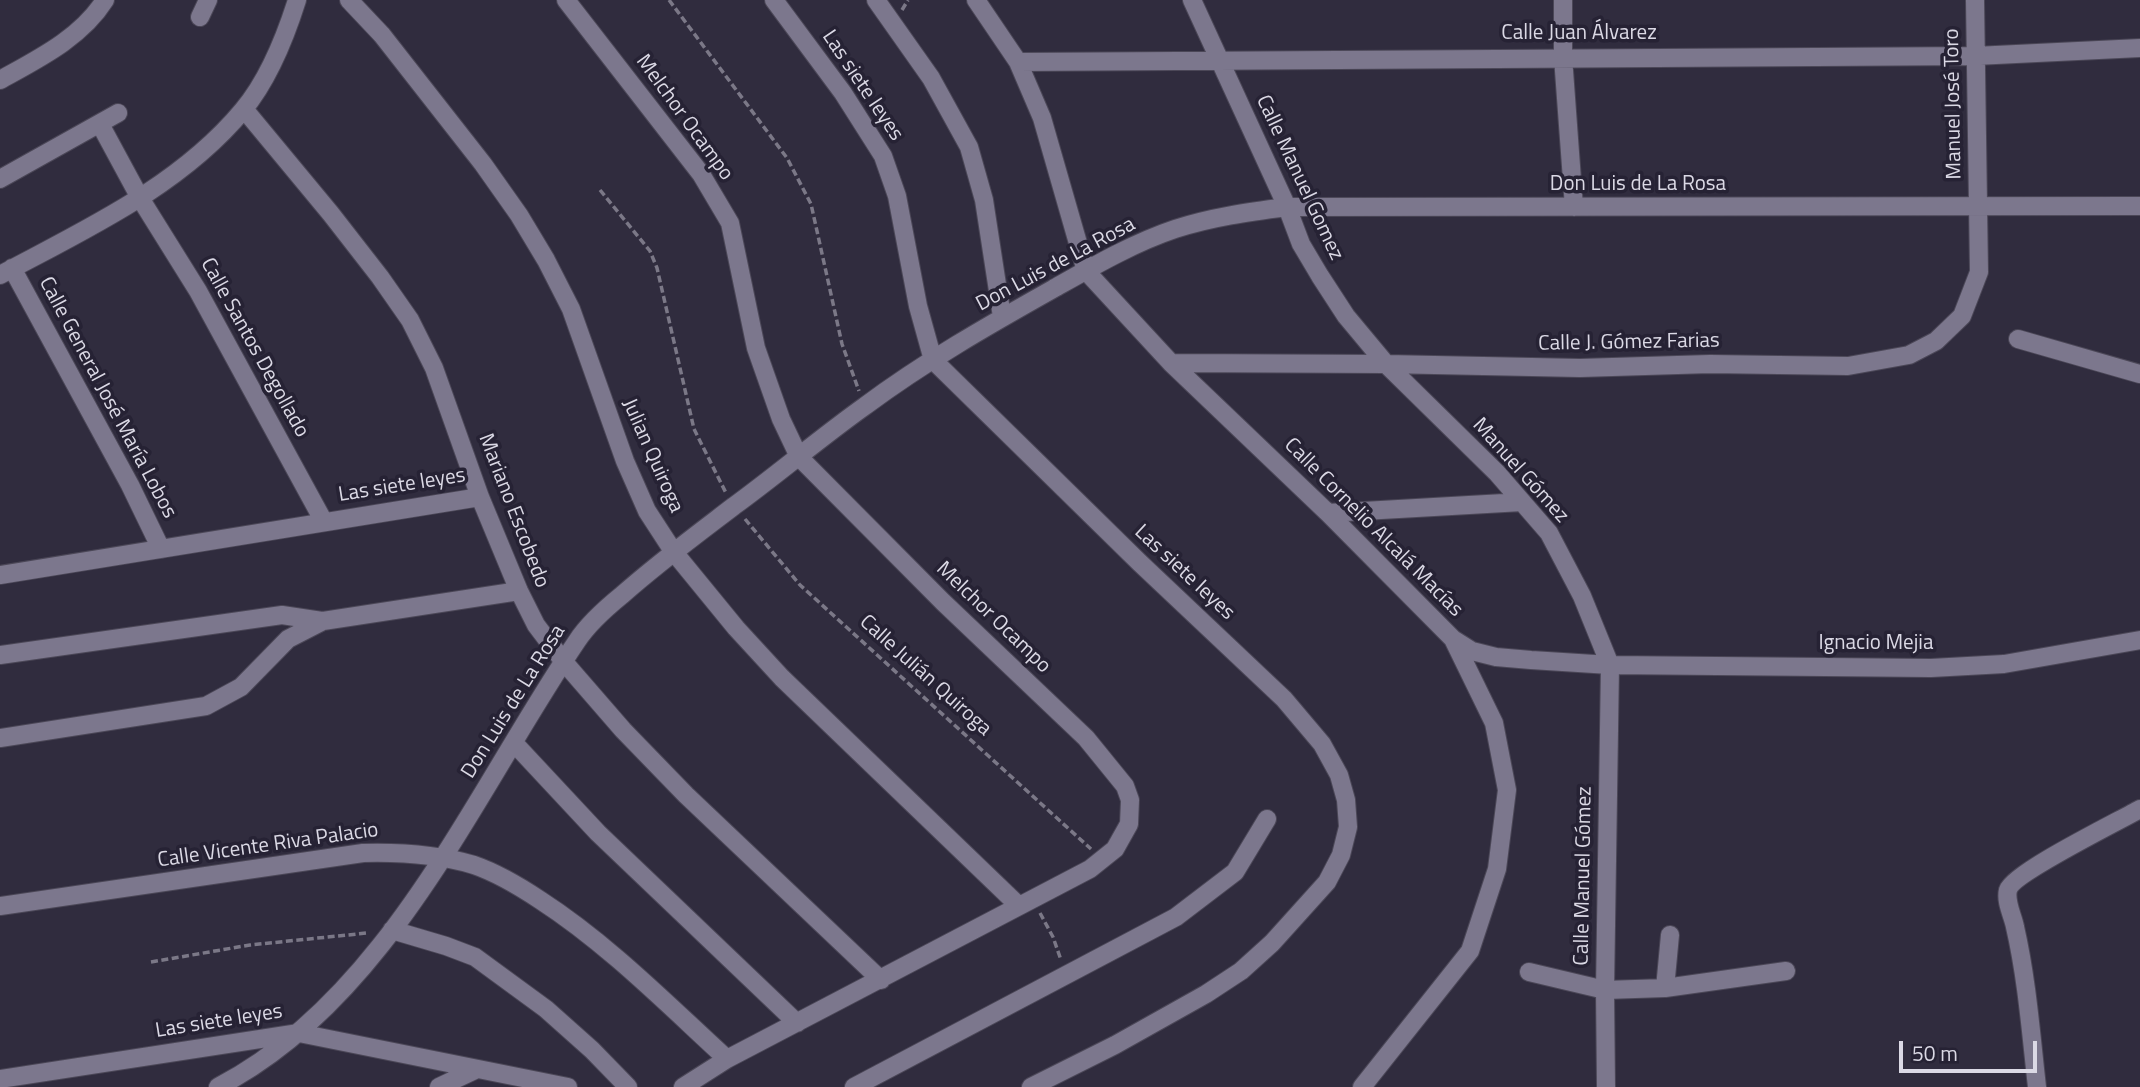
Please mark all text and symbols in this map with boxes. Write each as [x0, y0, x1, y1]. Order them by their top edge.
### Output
street label: Calle Juan Álvarez [1501, 21, 1657, 47]
street label: Las siete leyes [816, 26, 908, 146]
street label: Manuel José Toro [1940, 28, 1968, 180]
street label: Melchor Ocampo [630, 50, 738, 186]
street label: Calle Manuel Gomez [1250, 91, 1348, 265]
street label: Don Luis de La Rosa [1550, 172, 1726, 198]
street label: Don Luis de La Rosa [972, 212, 1140, 318]
street label: Calle Santos Degollado [194, 254, 314, 442]
street label: Calle General José María Lobos [33, 273, 181, 523]
street label: Calle J. Gómez Farias [1538, 329, 1720, 357]
street label: Julian Quiroga [616, 395, 688, 517]
street label: Manuel Gómez [1466, 413, 1574, 529]
street label: Mariano Escobedo [472, 430, 554, 592]
street label: Calle Cornelio Alcalá Macías [1278, 433, 1468, 623]
street label: Las siete leyes [337, 464, 467, 508]
street label: Las siete leyes [1129, 520, 1239, 626]
street label: Melchor Ocampo [930, 557, 1056, 679]
street label: Calle Julián Quiroga [854, 610, 996, 742]
street label: Don Luis de La Rosa [457, 621, 571, 783]
street label: Ignacio Mejia [1819, 631, 1933, 657]
street label: Calle Manuel Gómez [1570, 786, 1598, 966]
street label: Calle Vicente Riva Palacio [156, 818, 380, 874]
street label: Las siete leyes [154, 1000, 284, 1044]
scale bar [1902, 1028, 2040, 1072]
text: 50 m [1912, 1037, 1958, 1069]

